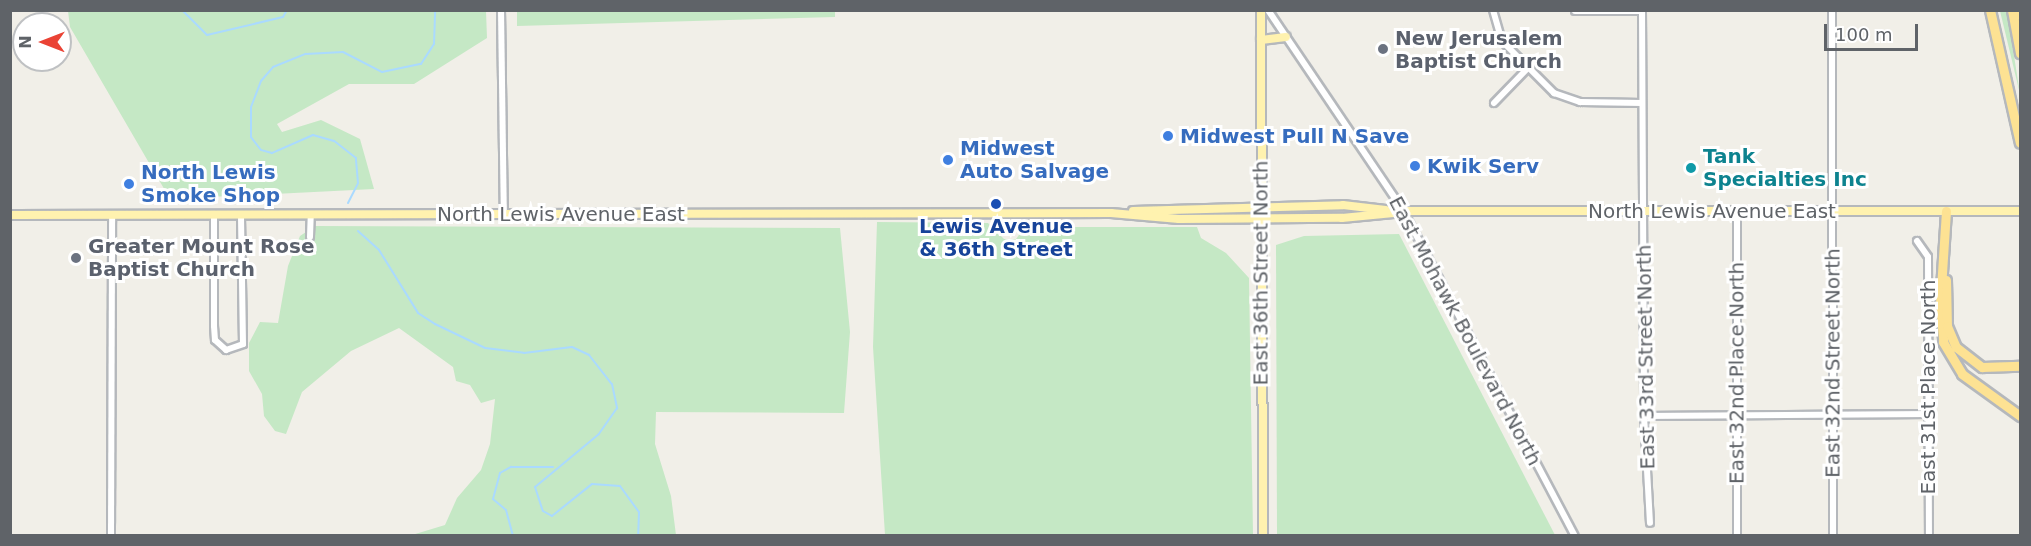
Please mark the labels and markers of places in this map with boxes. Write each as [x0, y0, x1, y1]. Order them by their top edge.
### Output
place label: New Jerusalem Baptist Church [1395, 26, 1563, 73]
marker: New Jerusalem Baptist Church [1376, 42, 1390, 56]
place label: Midwest Pull N Save [1180, 124, 1409, 148]
marker: Midwest Pull N Save [1161, 129, 1175, 143]
place label: Midwest Auto Salvage [960, 136, 1109, 183]
place label: Tank Specialties Inc [1703, 144, 1867, 191]
marker: Midwest Auto Salvage [941, 153, 955, 167]
place label: Kwik Serv [1427, 154, 1539, 178]
marker: Kwik Serv [1408, 159, 1422, 173]
place label: North Lewis Smoke Shop [141, 160, 280, 207]
marker: Tank Specialties Inc [1684, 161, 1698, 175]
marker: North Lewis Smoke Shop [122, 177, 136, 191]
marker: Lewis Avenue & 36th Street [989, 197, 1003, 211]
place label: Lewis Avenue & 36th Street [919, 214, 1073, 261]
place label: Greater Mount Rose Baptist Church [88, 234, 315, 281]
marker: Greater Mount Rose Baptist Church [69, 251, 83, 265]

